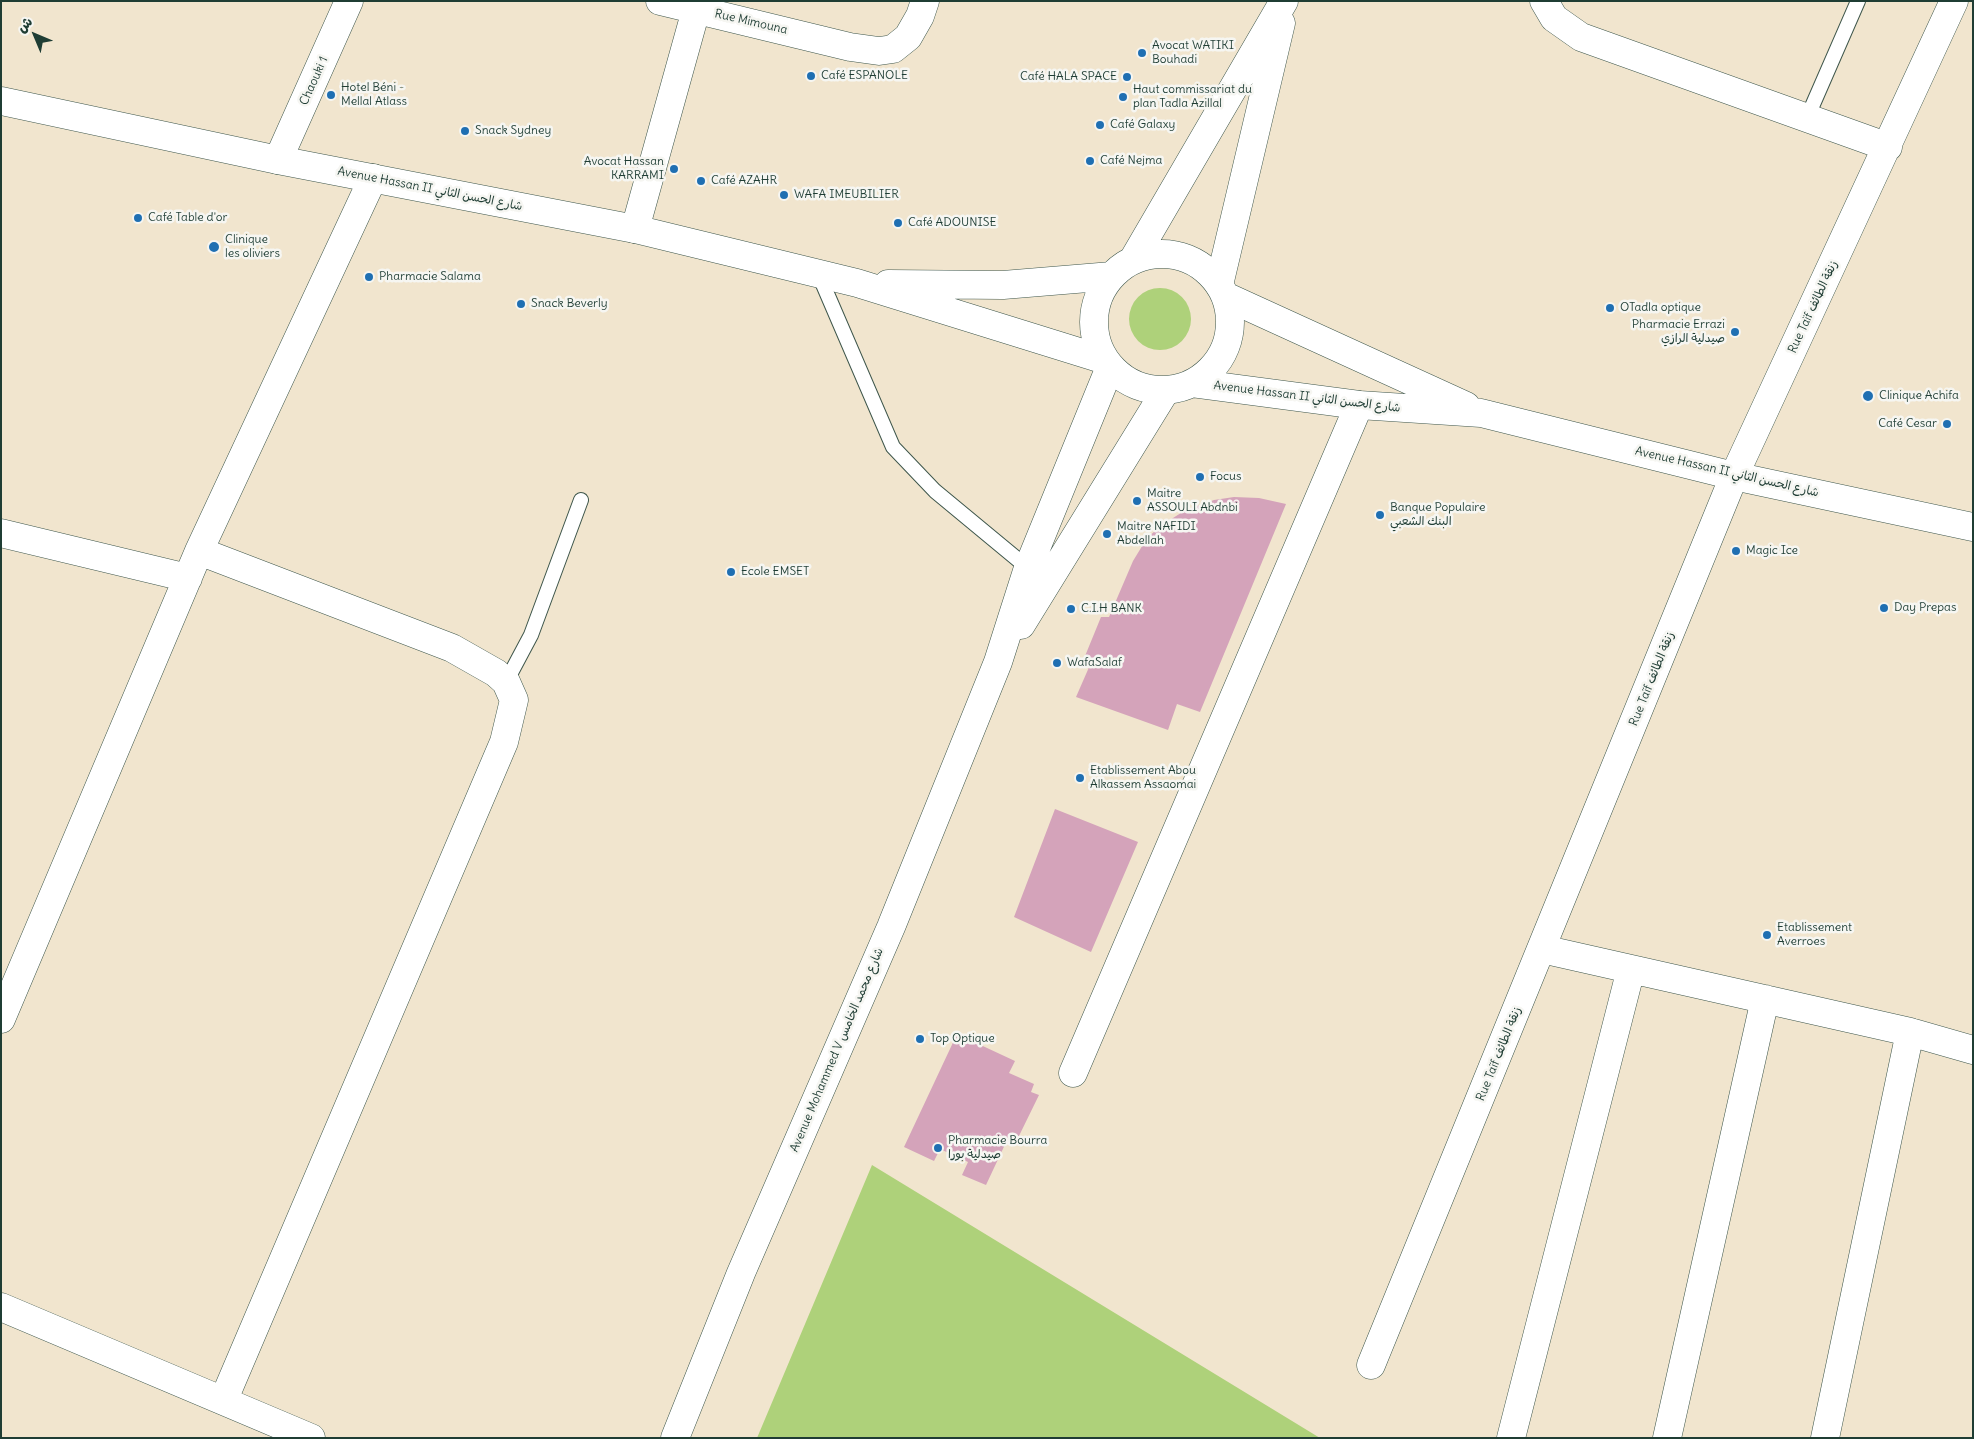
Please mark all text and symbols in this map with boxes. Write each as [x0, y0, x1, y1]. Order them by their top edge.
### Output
street label: Rue Mimouna [713, 7, 789, 37]
north arrow [10, 10, 60, 60]
text: ش [13, 13, 36, 36]
place label: Avocat WATIKI Bouhadi [1152, 39, 1234, 67]
marker: Avocat WATIKI Bouhadi [1136, 47, 1148, 59]
street label: Chaouki 1 [297, 54, 331, 108]
place label: Café ESPANOLE [821, 69, 908, 83]
marker: Café ESPANOLE [805, 70, 817, 82]
place label: Café HALA SPACE [1020, 70, 1117, 84]
marker: Café HALA SPACE [1121, 71, 1133, 83]
place label: Hotel Béni - Mellal Atlass [341, 81, 407, 109]
place label: Haut commissariat du plan Tadla Azillal [1133, 83, 1252, 111]
marker: Hotel Béni - Mellal Atlass [325, 89, 337, 101]
marker: Haut commissariat du plan Tadla Azillal [1117, 91, 1129, 103]
place label: Café Galaxy [1110, 118, 1175, 132]
marker: Café Galaxy [1094, 119, 1106, 131]
place label: Snack Sydney [475, 124, 551, 138]
marker: Snack Sydney [459, 125, 471, 137]
place label: Café Nejma [1100, 154, 1162, 168]
place label: Avocat Hassan KARRAMI [584, 155, 664, 183]
marker: Café Nejma [1084, 155, 1096, 167]
marker: Avocat Hassan KARRAMI [668, 163, 680, 175]
street label: Avenue Hassan II شارع الحسن الثاني [336, 164, 524, 214]
place label: Café AZAHR [711, 174, 777, 188]
marker: Café AZAHR [695, 175, 707, 187]
place label: WAFA IMEUBILIER [794, 188, 899, 202]
marker: WAFA IMEUBILIER [778, 189, 790, 201]
place label: Café Table d'or [148, 211, 227, 225]
marker: Café Table d'or [132, 212, 144, 224]
place label: Café ADOUNISE [908, 216, 997, 230]
marker: Café ADOUNISE [892, 217, 904, 229]
place label: Clinique les oliviers [225, 233, 280, 261]
marker: Clinique les oliviers [207, 240, 221, 254]
street label: Rue Taïf زنقة الطائف [1785, 258, 1841, 356]
place label: Pharmacie Salama [379, 270, 481, 284]
marker: Pharmacie Salama [363, 271, 375, 283]
place label: Snack Beverly [531, 297, 608, 311]
marker: Snack Beverly [515, 298, 527, 310]
place label: OTadla optique [1620, 301, 1701, 315]
marker: OTadla optique [1604, 302, 1616, 314]
place label: Pharmacie Errazi صيدلية الرازي [1632, 318, 1725, 346]
marker: Pharmacie Errazi صيدلية الرازي [1729, 326, 1741, 338]
street label: Avenue Hassan II شارع الحسن الثاني [1213, 378, 1401, 416]
marker: Clinique Achifa [1861, 389, 1875, 403]
place label: Clinique Achifa [1879, 389, 1959, 403]
place label: Café Cesar [1878, 417, 1937, 431]
marker: Café Cesar [1941, 418, 1953, 430]
street label: Avenue Hassan II شارع الحسن الثاني [1634, 444, 1820, 500]
place label: Focus [1210, 470, 1242, 484]
marker: Focus [1194, 471, 1206, 483]
place label: Maitre ASSOULI Abdnbi [1147, 487, 1238, 515]
marker: Maitre ASSOULI Abdnbi [1131, 495, 1143, 507]
place label: Banque Populaire البنك الشعبي [1390, 501, 1485, 529]
marker: Banque Populaire البنك الشعبي [1374, 509, 1386, 521]
place label: Maitre NAFIDI Abdellah [1117, 520, 1196, 548]
marker: Maitre NAFIDI Abdellah [1101, 528, 1113, 540]
place label: Magic Ice [1746, 544, 1798, 558]
marker: Magic Ice [1730, 545, 1742, 557]
place label: Ecole EMSET [741, 565, 809, 579]
marker: Ecole EMSET [725, 566, 737, 578]
place label: Day Prepas [1894, 601, 1956, 615]
place label: C.I.H BANK [1081, 602, 1142, 616]
marker: Day Prepas [1878, 602, 1890, 614]
marker: C.I.H BANK [1065, 603, 1077, 615]
street label: Rue Taïf زنقة الطائف [1627, 630, 1677, 728]
place label: WafaSalaf [1067, 656, 1122, 670]
marker: WafaSalaf [1051, 657, 1063, 669]
place label: Etablissement Abou Alkassem Assaomai [1090, 764, 1196, 792]
marker: Etablissement Abou Alkassem Assaomai [1074, 772, 1086, 784]
place label: Etablissement Averroes [1777, 921, 1852, 949]
marker: Etablissement Averroes [1761, 929, 1773, 941]
street label: Avenue Mohammed V شارع محمد الخامس [787, 946, 887, 1154]
street label: Rue Taïf زنقة الطائف [1474, 1005, 1524, 1103]
place label: Top Optique [930, 1032, 995, 1046]
marker: Top Optique [914, 1033, 926, 1045]
place label: Pharmacie Bourra صيدلية بورا [948, 1134, 1047, 1162]
marker: Pharmacie Bourra صيدلية بورا [932, 1142, 944, 1154]

